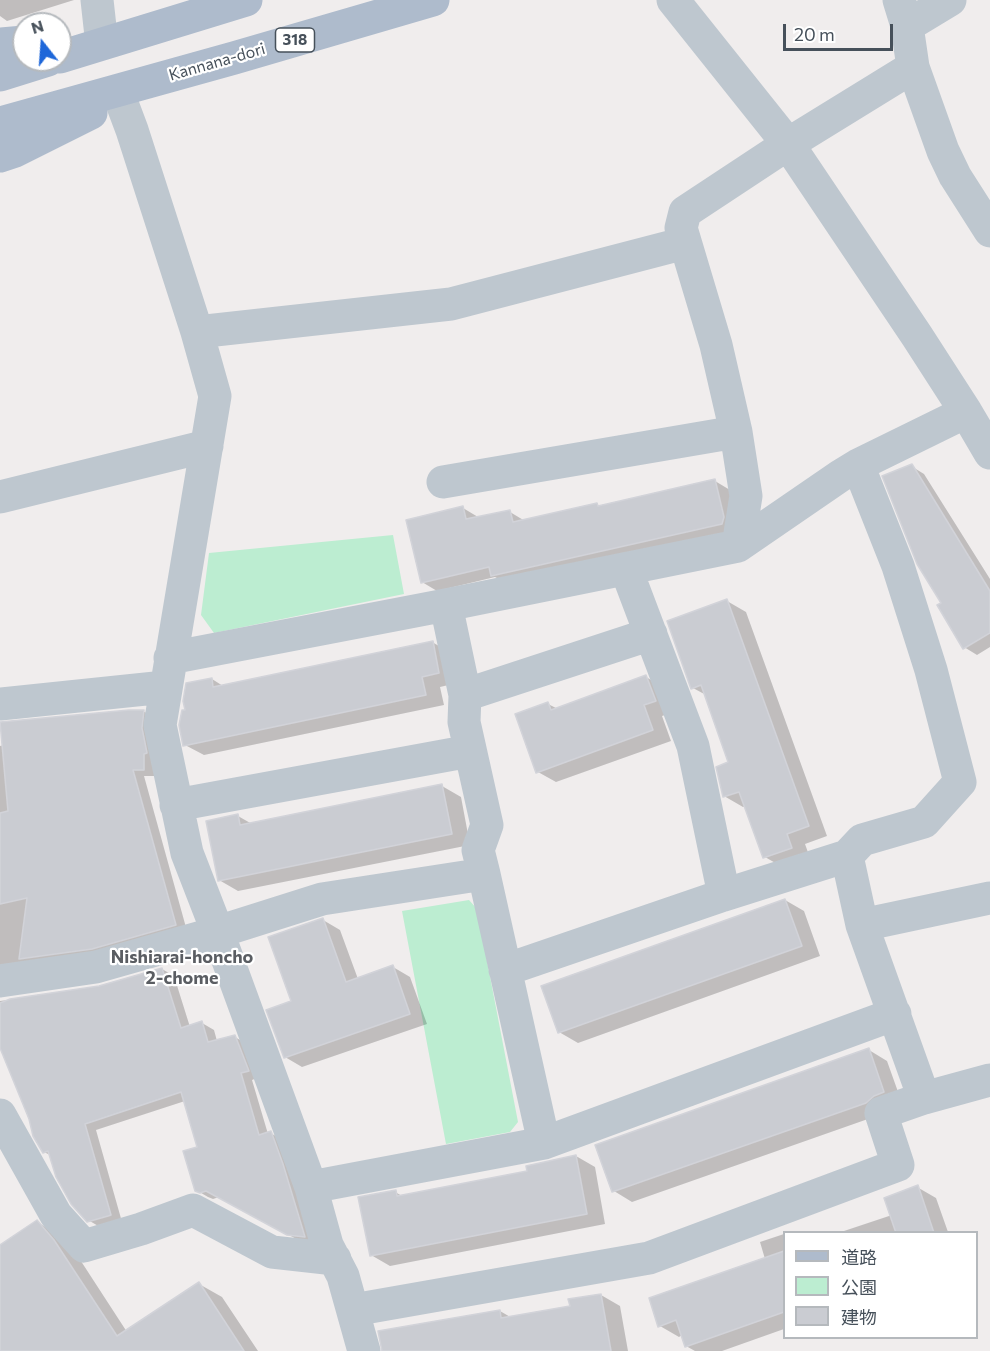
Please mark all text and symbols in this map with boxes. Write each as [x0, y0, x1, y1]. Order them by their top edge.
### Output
north arrow [12, 12, 72, 72]
scale bar [786, 12, 896, 50]
text: N [29, 15, 46, 37]
text: 20 m [794, 23, 835, 45]
road number: 318 [276, 28, 314, 52]
street label: Kannana-dori [167, 39, 267, 85]
district label: Nishiarai-honcho 2-chome [111, 946, 253, 988]
legend [783, 1231, 978, 1339]
text: 道路 [841, 1246, 877, 1268]
text: 公園 [841, 1276, 877, 1298]
text: 建物 [841, 1306, 877, 1328]

